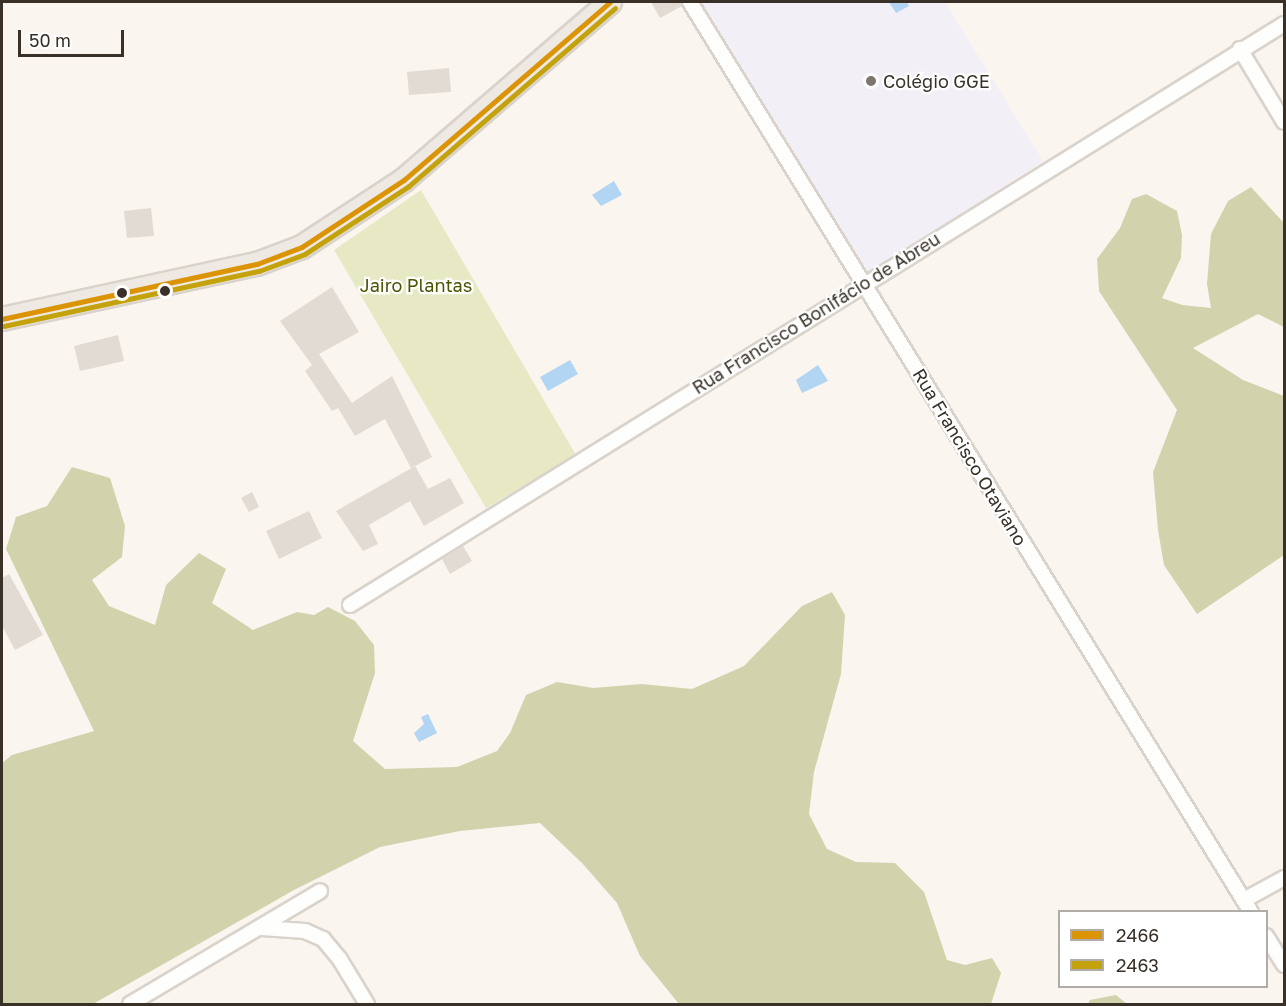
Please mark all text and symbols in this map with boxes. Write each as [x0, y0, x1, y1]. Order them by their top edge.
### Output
scale bar [21, 18, 128, 56]
text: 50 m [29, 29, 71, 51]
place label: Colégio GGE [883, 70, 990, 92]
marker: Colégio GGE [864, 74, 878, 88]
street label: Rua Francisco Bonifácio de Abreu [688, 228, 944, 398]
park label: Jairo Plantas [360, 274, 472, 296]
unlabelled marker [159, 285, 171, 297]
unlabelled marker [116, 287, 128, 299]
street label: Rua Francisco Otaviano [909, 365, 1031, 549]
legend [1058, 910, 1268, 988]
text: 2466 [1116, 924, 1159, 946]
text: 2463 [1116, 954, 1159, 976]

